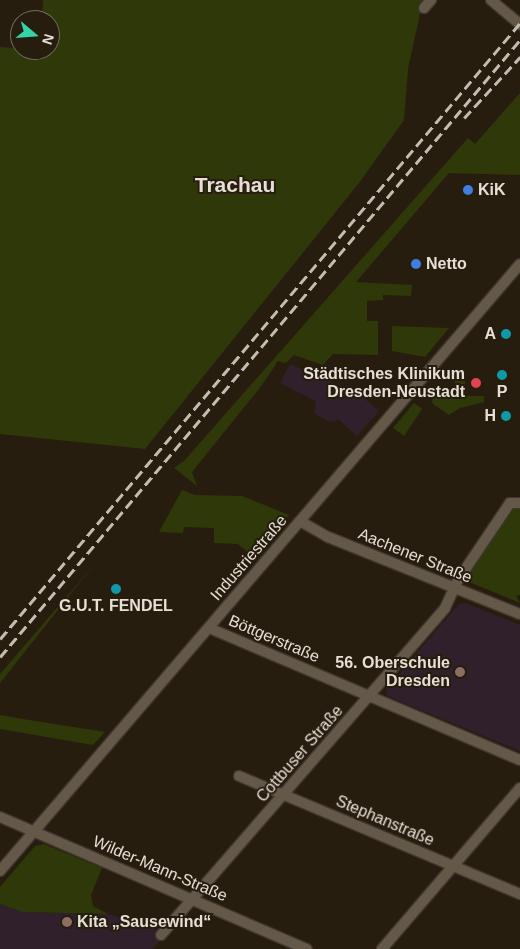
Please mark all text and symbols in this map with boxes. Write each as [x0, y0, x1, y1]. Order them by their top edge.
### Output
north arrow [10, 10, 60, 60]
text: N [39, 32, 57, 47]
district label: Trachau [195, 172, 275, 198]
place label: KiK [478, 180, 506, 200]
marker: KiK [462, 184, 474, 196]
place label: Netto [426, 254, 467, 274]
marker: Netto [410, 258, 422, 270]
place label: A [484, 324, 496, 344]
marker: A [500, 328, 512, 340]
place label: Städtisches Klinikum Dresden-Neustadt [303, 364, 465, 402]
marker: P [496, 369, 508, 381]
marker: Städtisches Klinikum Dresden-Neustadt [469, 376, 483, 390]
place label: P [497, 382, 507, 402]
place label: H [484, 406, 496, 426]
marker: H [500, 410, 512, 422]
street label: Industriestraße [207, 511, 291, 605]
street label: Aachener Straße [355, 524, 475, 588]
marker: G.U.T. FENDEL [110, 583, 122, 595]
place label: G.U.T. FENDEL [59, 596, 173, 616]
street label: Böttgerstraße [226, 611, 322, 667]
place label: 56. Oberschule Dresden [335, 653, 450, 691]
marker: 56. Oberschule Dresden [454, 666, 466, 678]
street label: Cottbuser Straße [253, 702, 347, 806]
street label: Stephanstraße [333, 792, 437, 850]
street label: Wilder-Mann-Straße [90, 832, 230, 906]
place label: Kita „Sausewind“ [77, 912, 211, 932]
marker: Kita „Sausewind“ [61, 916, 73, 928]

